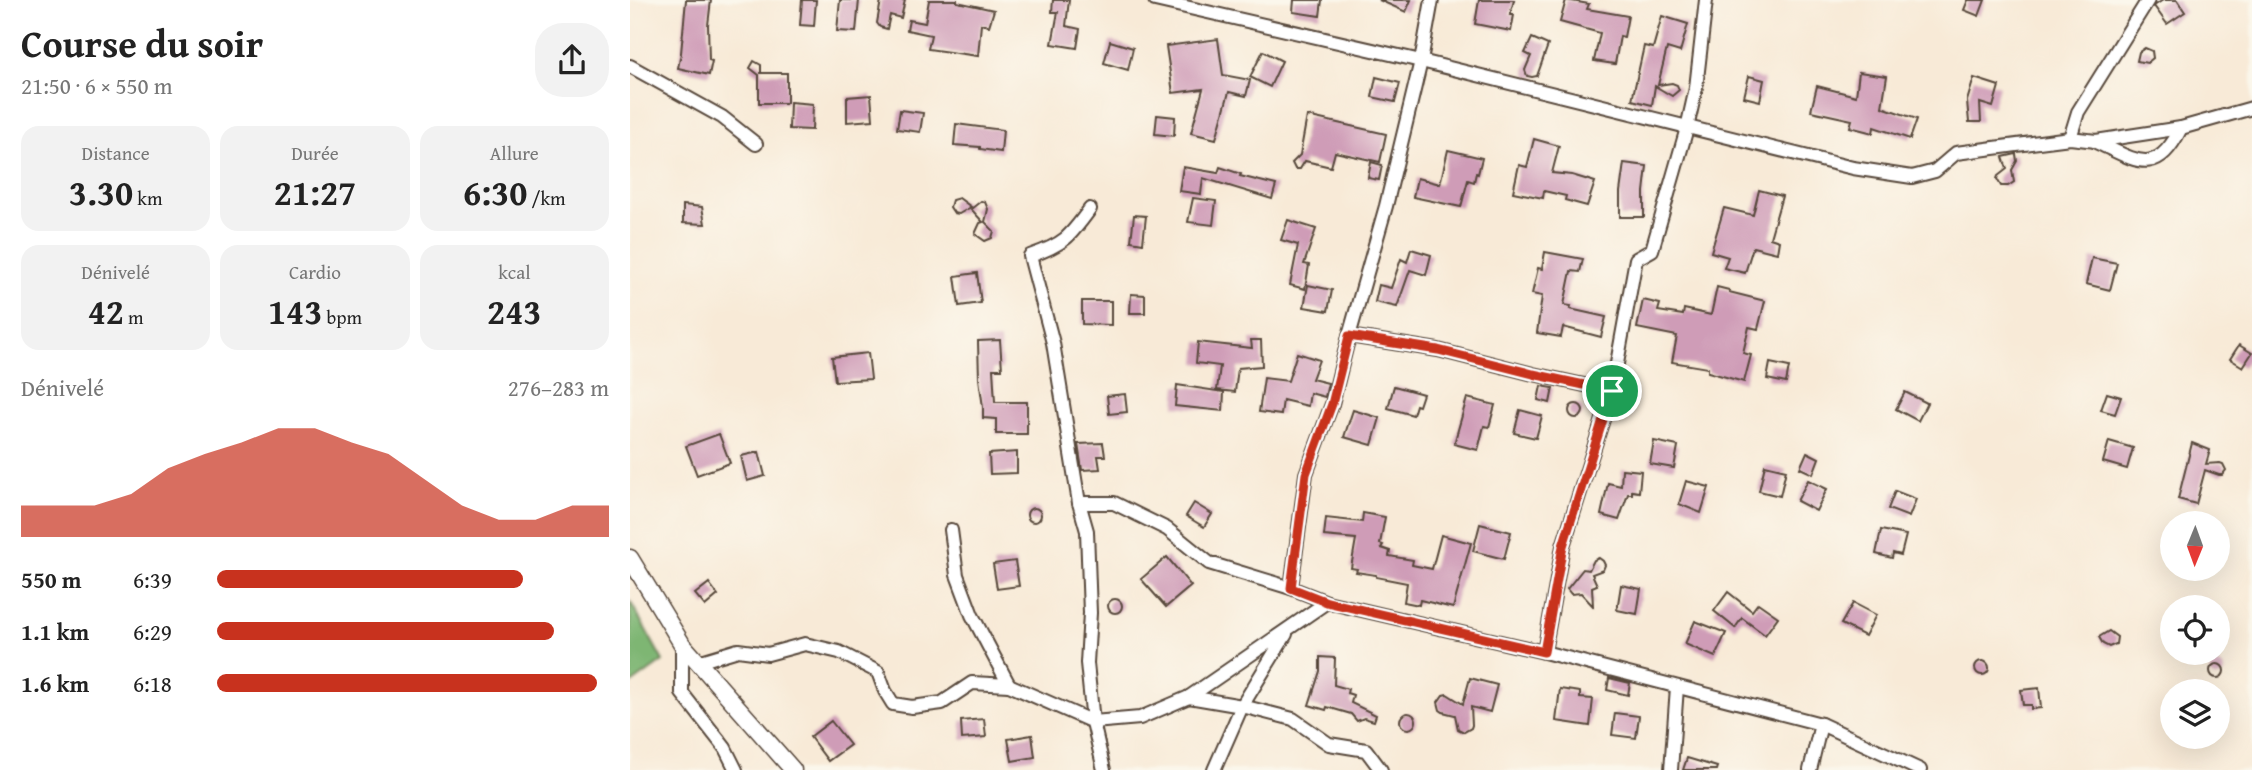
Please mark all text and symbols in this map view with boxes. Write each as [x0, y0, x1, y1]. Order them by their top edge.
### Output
text: Course du soir [21, 15, 263, 71]
button: share [535, 23, 609, 97]
text: 21:50 · 6 × 550 m [21, 69, 173, 102]
text: Distance [82, 139, 150, 167]
text: Durée [291, 139, 339, 167]
text: Allure [490, 139, 539, 167]
text: 3.30 [69, 167, 133, 218]
text: 21:27 [274, 167, 356, 218]
text: 6:30 [463, 167, 527, 218]
text: km [133, 184, 162, 212]
text: /km [527, 184, 566, 212]
text: Dénivelé [81, 258, 150, 286]
text: Cardio [289, 258, 341, 286]
text: kcal [498, 258, 531, 286]
text: 42 [88, 286, 124, 337]
text: 143 [268, 286, 322, 337]
text: 243 [487, 286, 542, 337]
text: m [124, 303, 144, 331]
text: bpm [322, 303, 362, 331]
pin [1582, 361, 1642, 421]
text: Dénivelé [21, 371, 104, 404]
text: 276–283 m [508, 371, 609, 404]
icon: arrive [1593, 372, 1631, 410]
north arrow [2160, 511, 2230, 581]
map controls [2160, 511, 2230, 749]
text: 550 m [21, 563, 82, 596]
text: 6:39 [133, 563, 172, 596]
button: locate [2160, 595, 2230, 665]
text: 1.1 km [21, 615, 89, 648]
text: 6:29 [133, 615, 172, 648]
text: 1.6 km [21, 667, 89, 700]
text: 6:18 [133, 667, 172, 700]
button: layers [2160, 679, 2230, 749]

